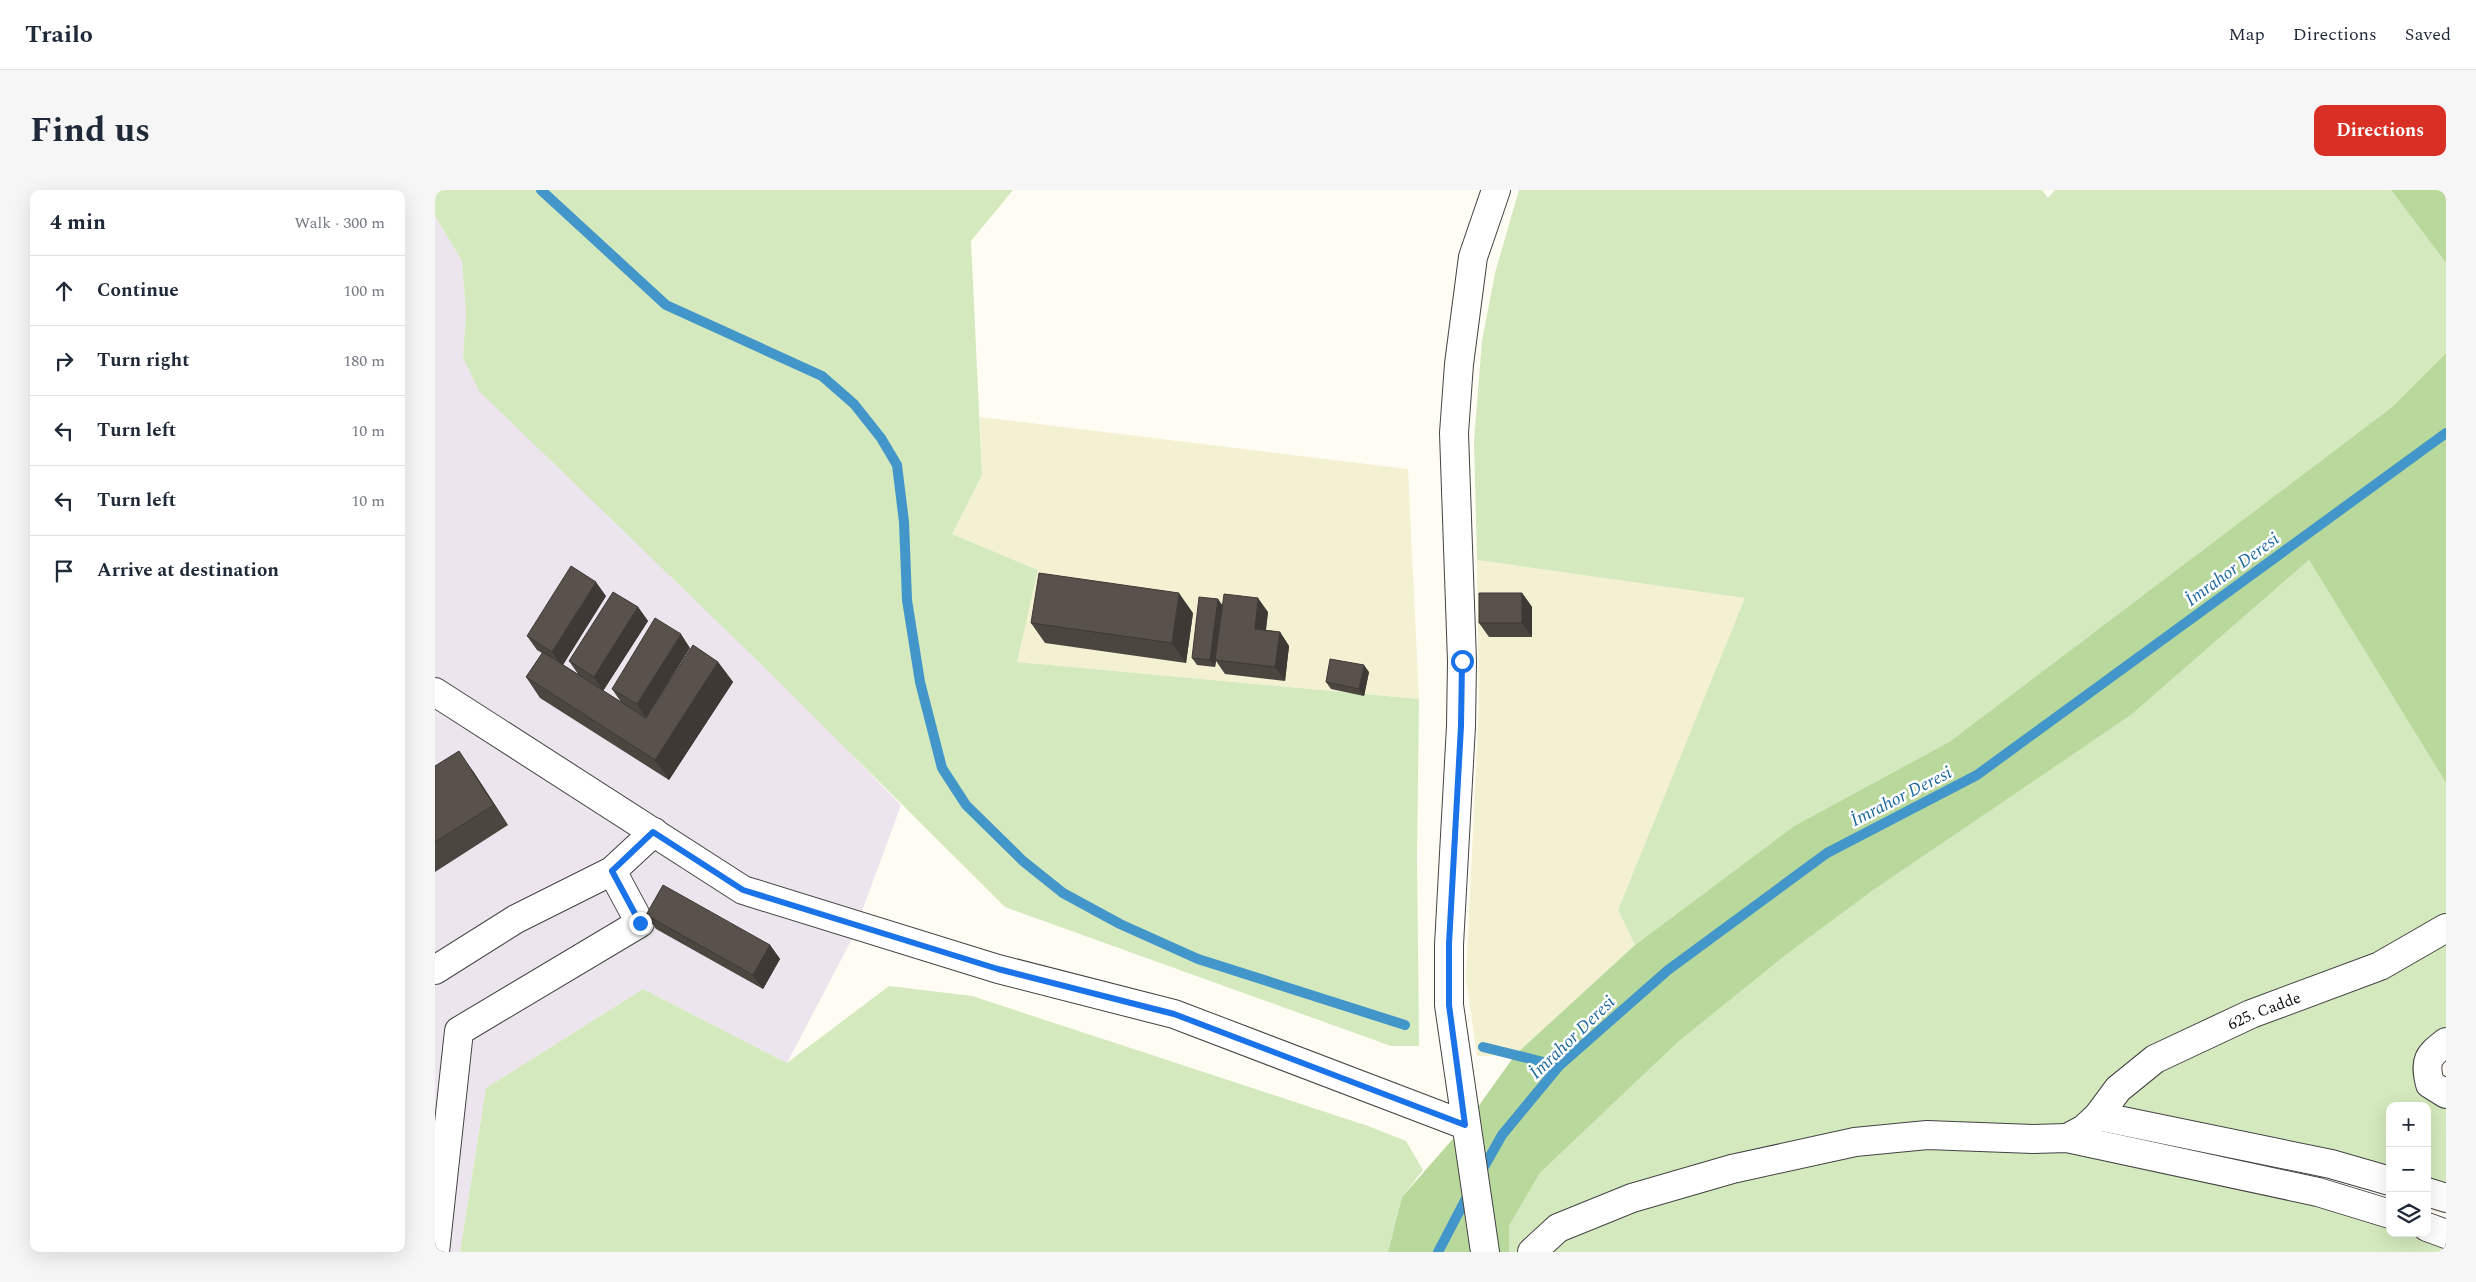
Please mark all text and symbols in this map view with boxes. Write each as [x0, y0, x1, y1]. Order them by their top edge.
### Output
text: Trailo [25, 17, 93, 53]
text: Map [2229, 21, 2265, 48]
text: Directions [2293, 21, 2377, 48]
text: Saved [2405, 21, 2451, 48]
text: Find us [30, 104, 150, 157]
button: Directions [2314, 105, 2446, 156]
text: 4 min [50, 207, 106, 239]
text: Walk · 300 m [294, 211, 385, 235]
text: Continue [97, 276, 179, 305]
icon: ahead [50, 277, 78, 305]
text: 100 m [343, 279, 385, 303]
text: Turn right [97, 346, 190, 375]
icon: right [50, 347, 78, 375]
text: 180 m [343, 349, 385, 373]
text: Turn left [97, 416, 176, 445]
icon: left [50, 417, 78, 445]
text: 10 m [351, 419, 385, 443]
text: Turn left [97, 486, 176, 515]
icon: left [50, 487, 78, 515]
text: 10 m [351, 489, 385, 513]
water label: İmrahor Deresi [2180, 526, 2285, 613]
text: Arrive at destination [97, 556, 279, 585]
icon: arrive [50, 557, 78, 585]
route start [1451, 650, 1474, 673]
water label: İmrahor Deresi [1846, 759, 1957, 834]
route end [629, 912, 652, 935]
street label: 625. Cadde [2224, 986, 2304, 1036]
water label: İmrahor Deresi [1523, 989, 1622, 1086]
map controls [2386, 1102, 2431, 1237]
button: + [2386, 1102, 2431, 1147]
button: − [2386, 1147, 2431, 1192]
button: layers [2386, 1192, 2431, 1237]

